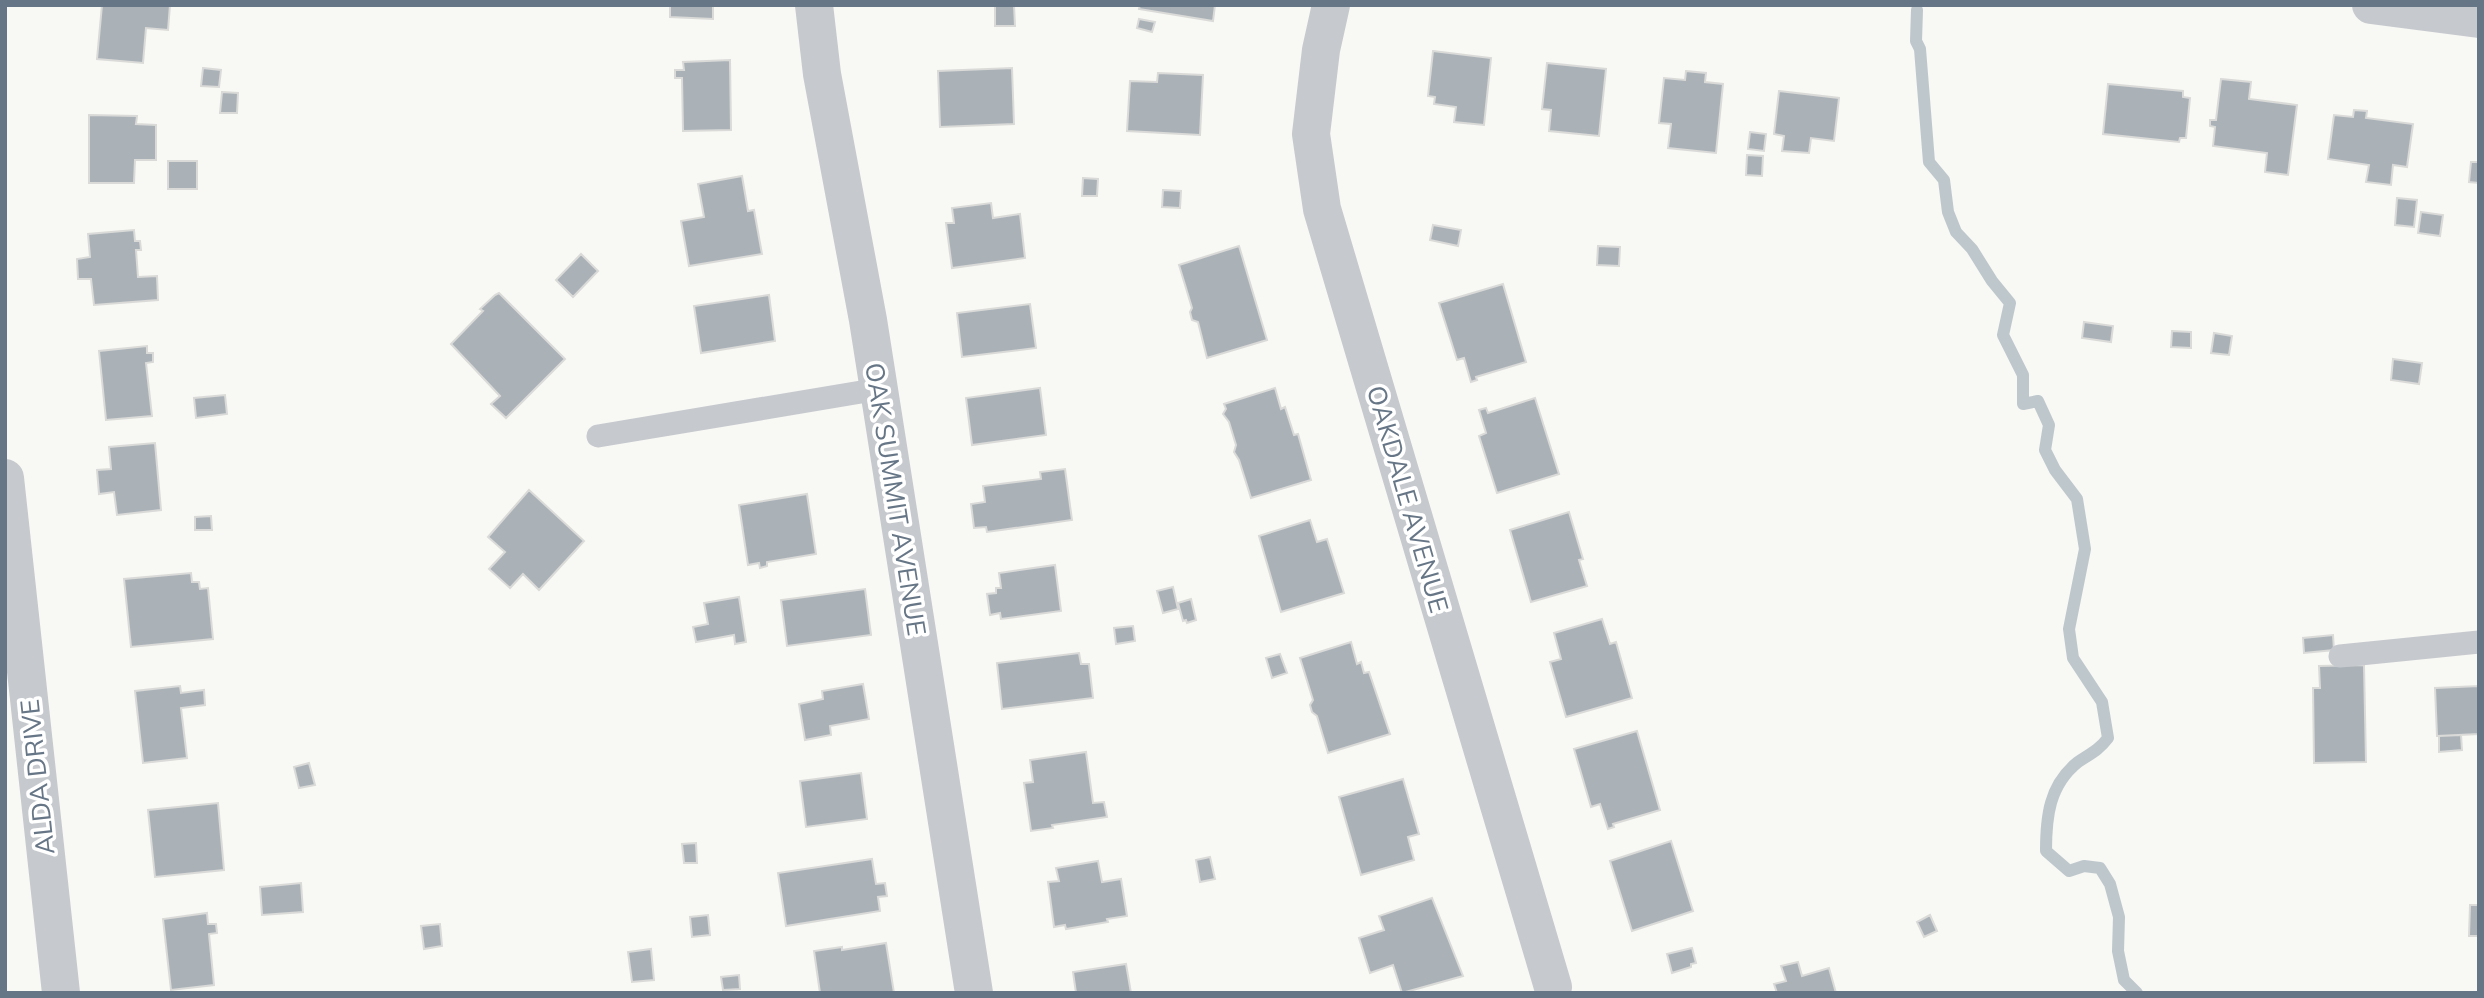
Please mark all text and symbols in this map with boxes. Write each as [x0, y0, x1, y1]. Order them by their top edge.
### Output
street label: OAK SUMMIT AVENUE [858, 360, 934, 638]
street label: OAKDALE AVENUE [1360, 382, 1456, 616]
street label: ALDA DRIVE [12, 698, 62, 856]

